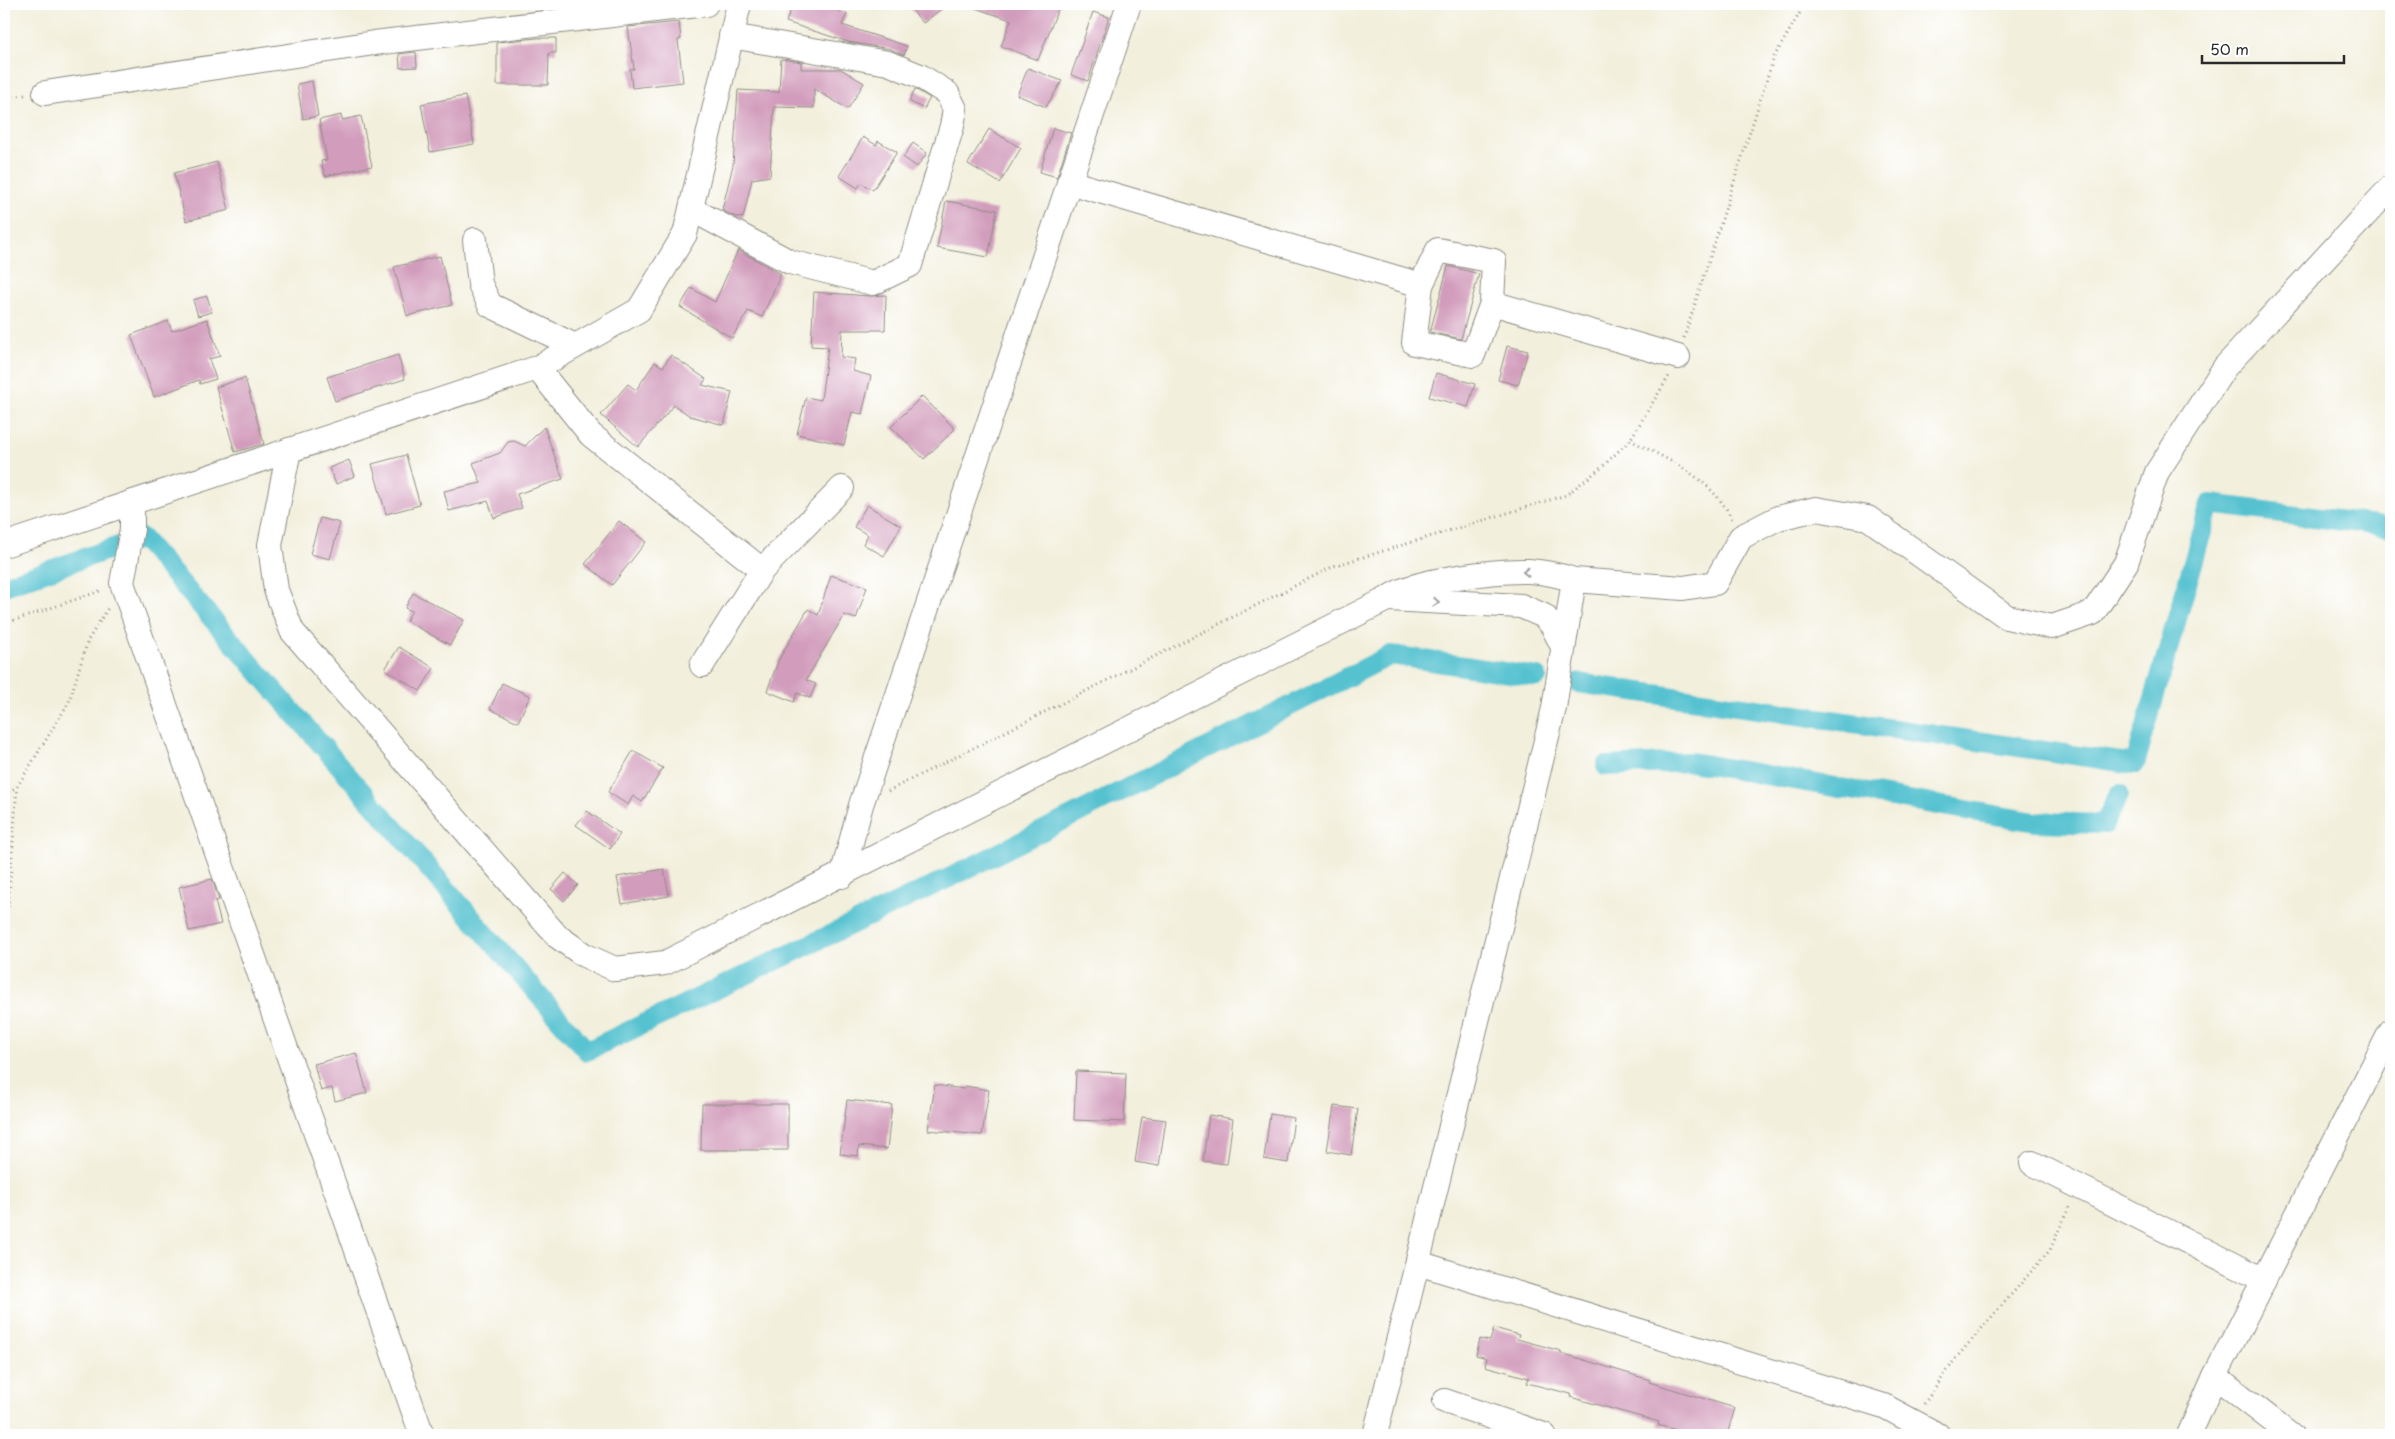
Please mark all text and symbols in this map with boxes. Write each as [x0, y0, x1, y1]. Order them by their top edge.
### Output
scale bar [2202, 32, 2345, 64]
text: 50 m [2210, 37, 2249, 60]
one-way arrow [1522, 567, 1530, 577]
one-way arrow [1432, 596, 1440, 607]

